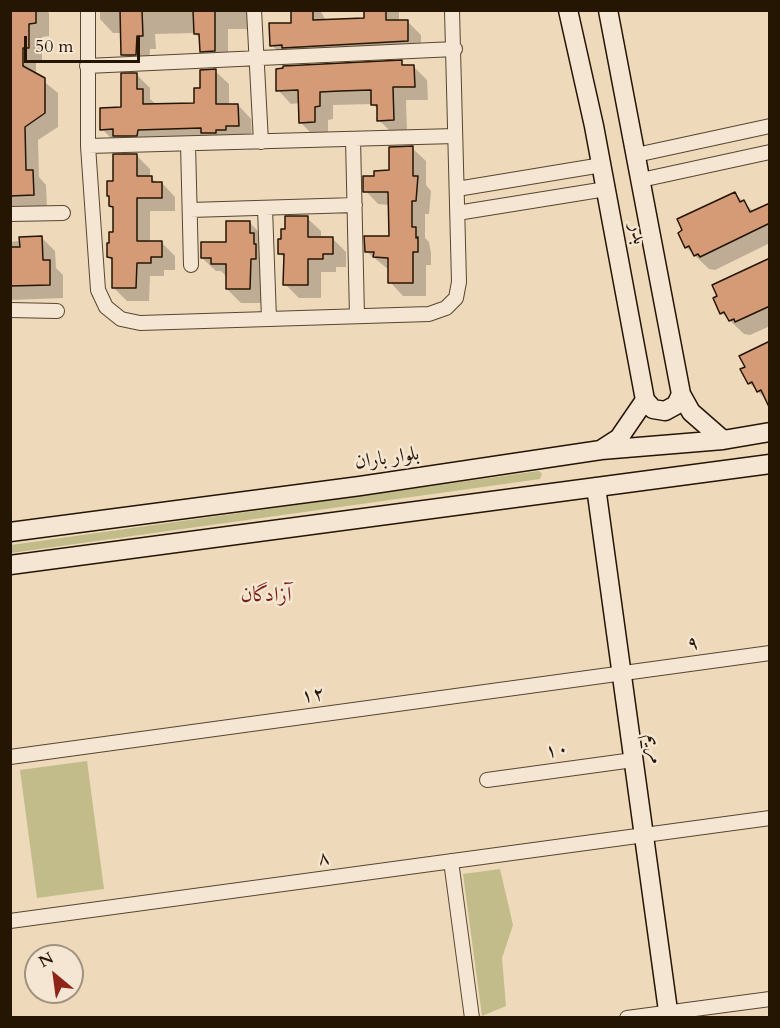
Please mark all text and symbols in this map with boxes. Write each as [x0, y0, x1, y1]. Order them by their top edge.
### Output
scale bar [27, 24, 142, 62]
text: 50 m [35, 34, 74, 59]
street label: بدر [623, 222, 651, 246]
street label: بلوار باران [353, 443, 421, 475]
district label: آزادگان [240, 583, 292, 609]
street label: ۹ [686, 631, 700, 657]
street label: ۱۲ [300, 682, 326, 710]
street label: مریم [640, 732, 668, 766]
street label: ۱۰ [544, 737, 570, 765]
street label: ۸ [317, 846, 331, 872]
north arrow [24, 944, 84, 1004]
text: N [35, 947, 58, 973]

